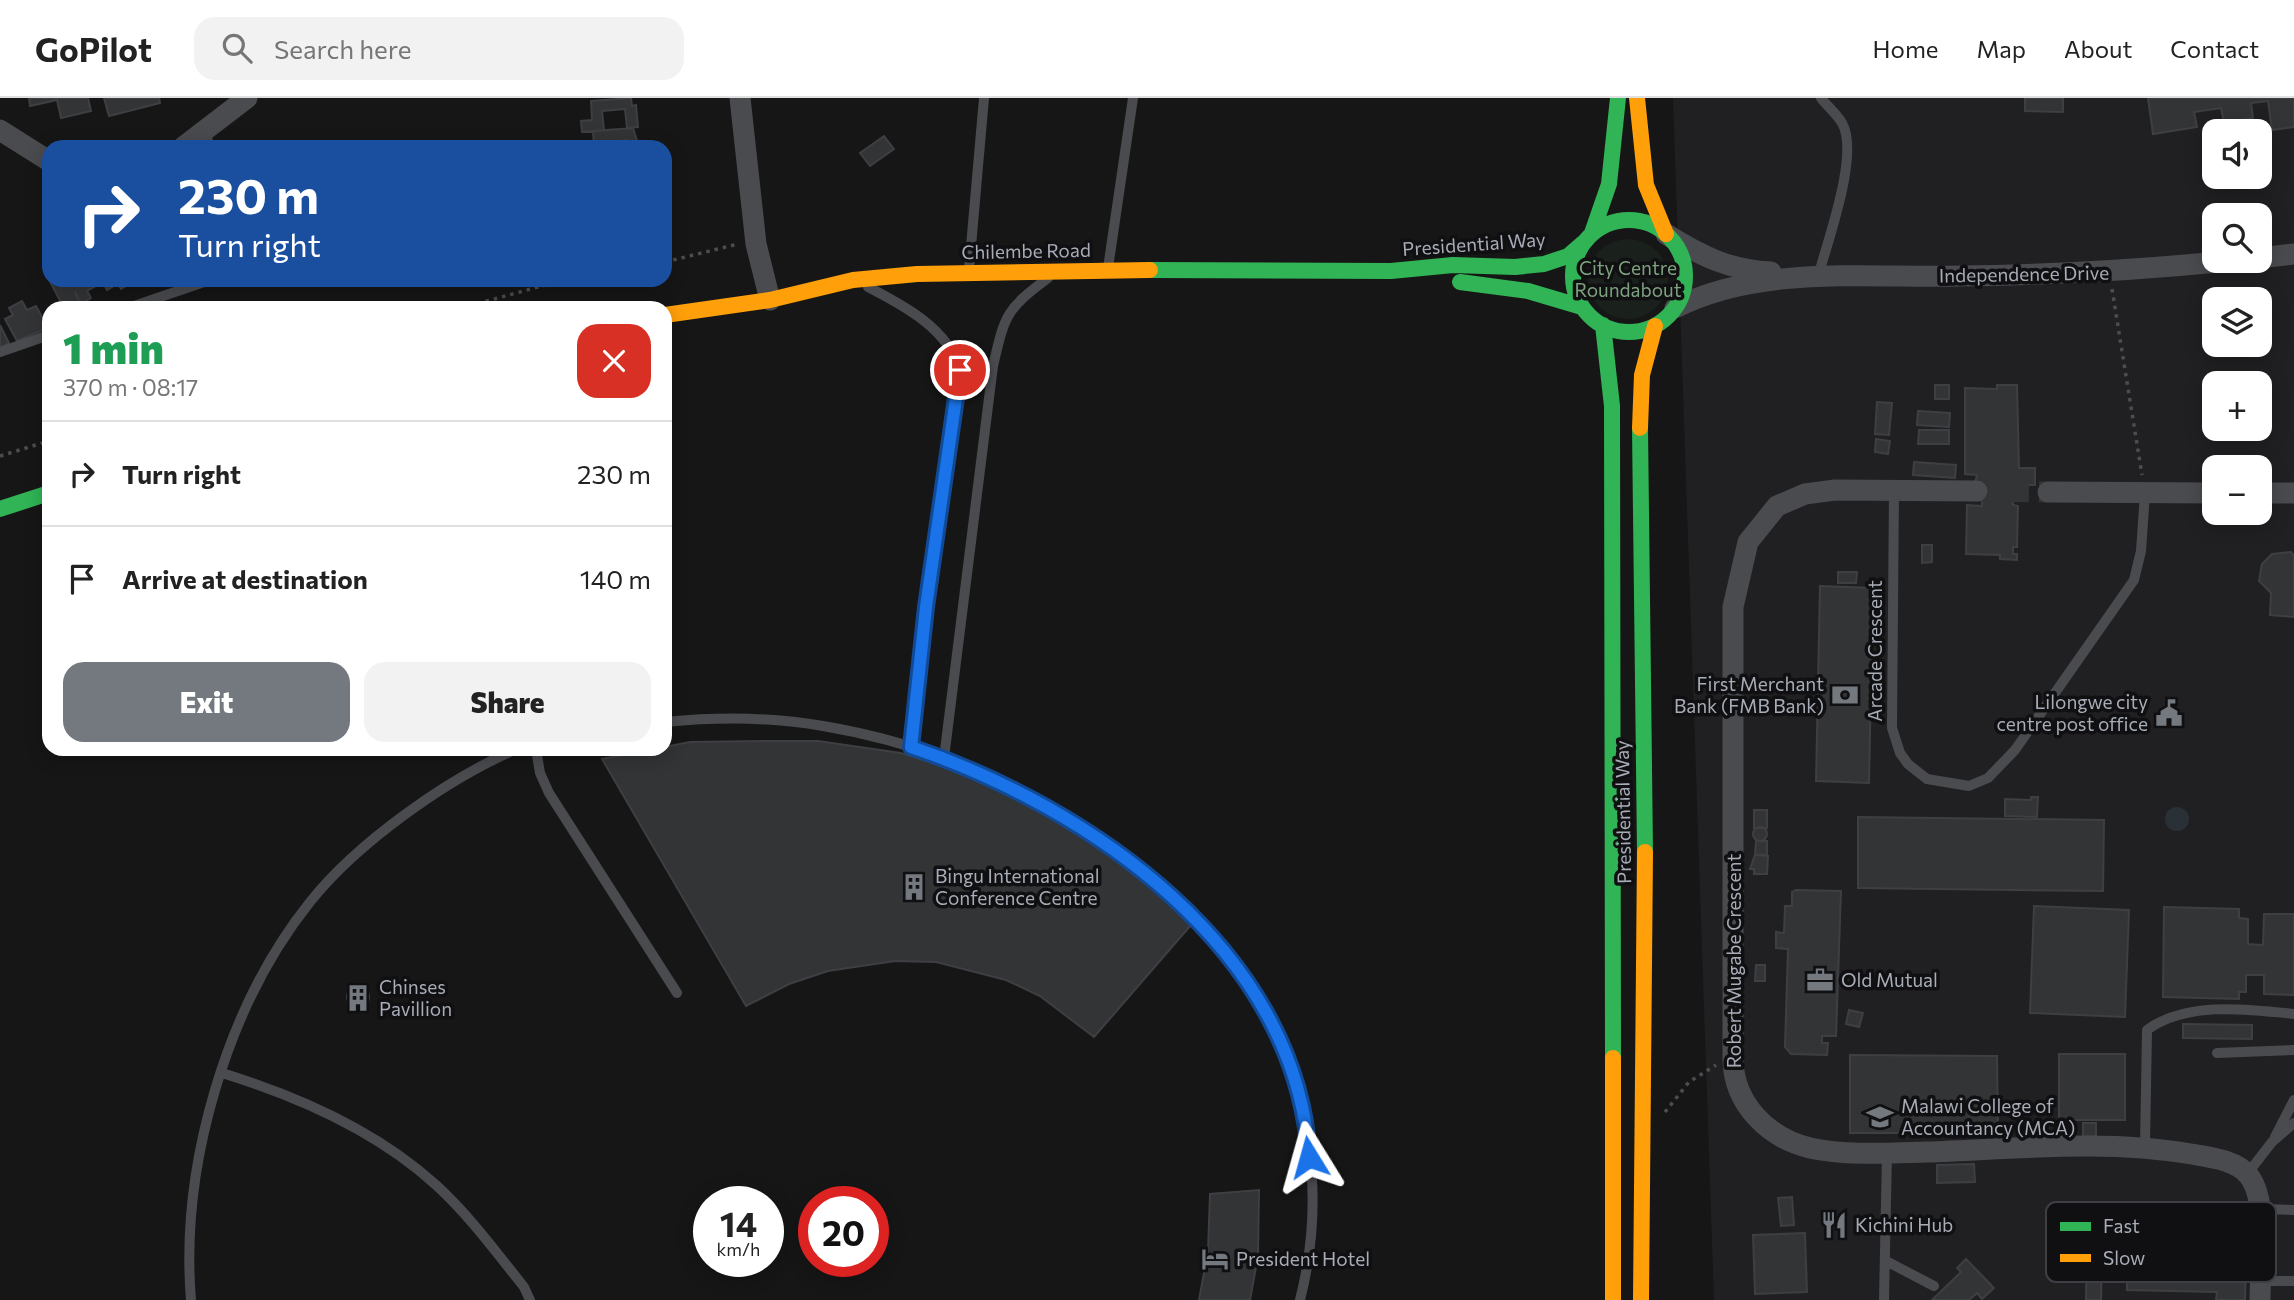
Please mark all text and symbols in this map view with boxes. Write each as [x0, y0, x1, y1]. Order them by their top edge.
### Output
search box [194, 17, 684, 80]
text: GoPilot [35, 28, 152, 69]
icon: search [218, 29, 256, 67]
text: Search here [274, 33, 411, 64]
text: Home [1873, 34, 1939, 63]
text: Map [1977, 34, 2026, 63]
text: About [2064, 34, 2132, 63]
text: Contact [2170, 34, 2259, 63]
map controls [2202, 119, 2272, 525]
button: sound [2202, 119, 2272, 189]
text: 230 m [178, 164, 319, 224]
icon: right [63, 168, 154, 259]
button: search [2202, 203, 2272, 273]
text: Turn right [178, 224, 321, 264]
street label: Presidential Way [1402, 227, 1547, 260]
street label: Chilembe Road [961, 238, 1091, 263]
park label: City Centre Roundabout [1575, 256, 1682, 301]
street label: Independence Drive [1939, 261, 2109, 286]
button: layers [2202, 287, 2272, 357]
text: 1 min [63, 321, 164, 373]
button: close [577, 324, 651, 398]
pin [930, 340, 990, 400]
icon: arrive [941, 351, 979, 389]
button: + [2202, 371, 2272, 441]
text: 370 m · 08:17 [63, 373, 198, 401]
icon: right [63, 455, 101, 493]
button: − [2202, 455, 2272, 525]
text: Turn right [122, 458, 241, 489]
text: 230 m [577, 458, 651, 489]
icon: arrive [63, 560, 101, 598]
text: Arrive at destination [122, 563, 368, 594]
text: 140 m [580, 563, 651, 594]
street label: Arcade Crescent [1863, 580, 1886, 722]
button: Exit [63, 662, 350, 742]
button: Share [364, 662, 651, 742]
place label: First Merchant Bank (FMB Bank) [1674, 672, 1824, 717]
bank icon: First Merchant Bank (FMB Bank) [1830, 680, 1860, 710]
place label: Lilongwe city centre post office [1996, 690, 2148, 735]
public building icon: Lilongwe city centre post office [2154, 698, 2184, 728]
street label: Presidential Way [1610, 740, 1635, 884]
street label: Robert Mugabe Crescent [1722, 854, 1745, 1068]
place label: Bingu International Conference Centre [935, 864, 1100, 909]
building icon: Bingu International Conference Centre [899, 872, 929, 902]
office icon: Old Mutual [1805, 965, 1835, 995]
place label: Old Mutual [1841, 968, 1938, 991]
place label: Chinses Pavillion [379, 975, 452, 1020]
building icon: Chinses Pavillion [343, 983, 373, 1013]
place label: Malawi College of Accountancy (MCA) [1901, 1094, 2075, 1139]
school or university icon: Malawi College of Accountancy (MCA) [1865, 1102, 1895, 1132]
position arrow [1272, 1120, 1346, 1194]
speed limit sign: 20 [798, 1186, 889, 1277]
text: 14 [720, 1201, 757, 1244]
legend [2046, 1202, 2276, 1282]
restaurant icon: Kichini Hub [1819, 1210, 1849, 1240]
place label: Kichini Hub [1855, 1213, 1953, 1236]
text: Fast [2103, 1214, 2140, 1237]
text: km/h [717, 1238, 760, 1260]
hotel icon: President Hotel [1200, 1244, 1230, 1274]
text: Slow [2103, 1246, 2145, 1269]
place label: President Hotel [1236, 1247, 1370, 1270]

